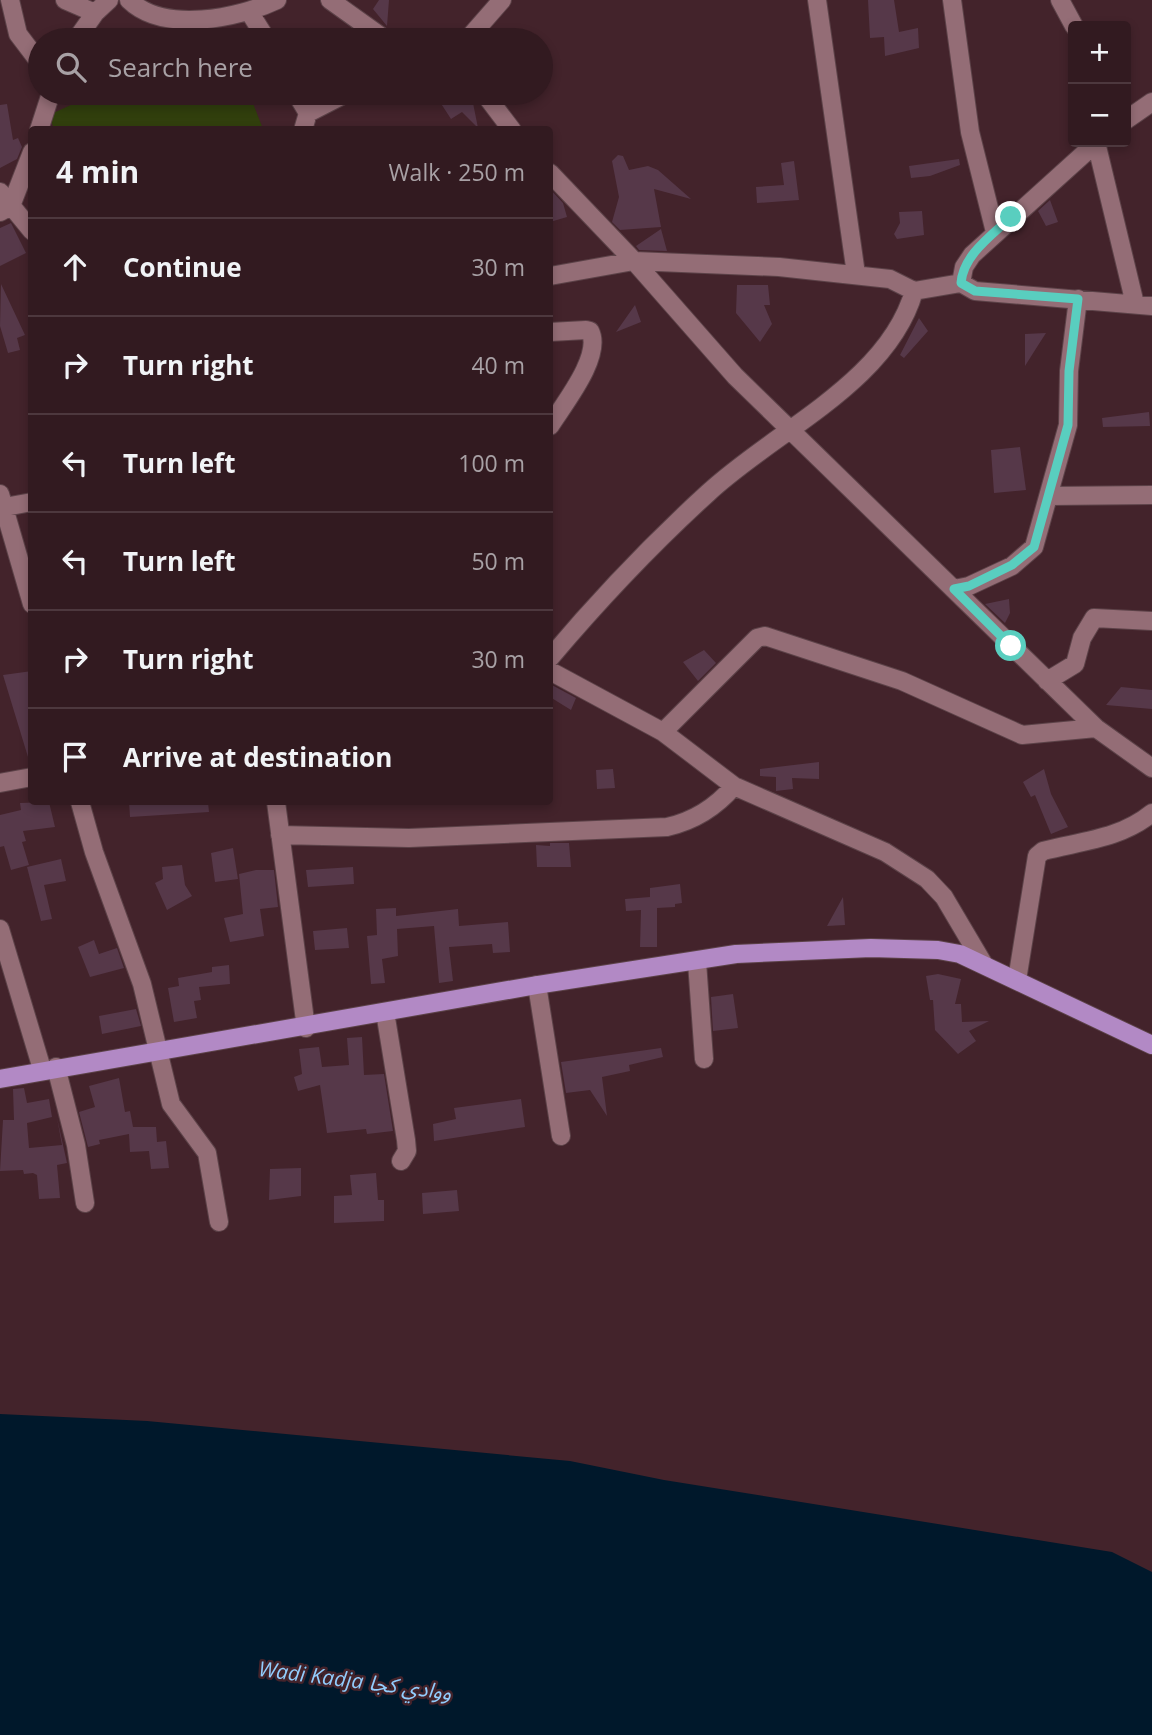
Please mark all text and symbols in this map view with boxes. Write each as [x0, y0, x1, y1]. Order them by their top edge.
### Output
map controls [1068, 21, 1131, 147]
button: + [1068, 21, 1131, 84]
search box [28, 28, 553, 105]
icon: search [52, 48, 90, 86]
text: Search here [108, 49, 253, 85]
button: − [1068, 84, 1131, 147]
text: 4 min [56, 151, 139, 192]
text: Walk · 250 m [388, 156, 525, 188]
route end [995, 201, 1026, 232]
icon: ahead [56, 248, 94, 286]
text: Continue [123, 249, 242, 285]
text: 30 m [471, 251, 525, 283]
icon: right [56, 346, 94, 384]
text: Turn right [123, 347, 254, 383]
text: 40 m [471, 349, 525, 381]
icon: left [56, 444, 94, 482]
text: Turn left [123, 445, 235, 481]
text: 100 m [458, 447, 525, 479]
icon: left [56, 542, 94, 580]
text: Turn left [123, 543, 235, 579]
text: 50 m [471, 545, 525, 577]
route start [995, 630, 1026, 661]
icon: right [56, 640, 94, 678]
text: Turn right [123, 641, 254, 677]
text: 30 m [471, 643, 525, 675]
icon: arrive [56, 738, 94, 776]
text: Arrive at destination [123, 739, 392, 775]
water label: Wadi Kadja ووادي كجا [257, 1654, 453, 1709]

